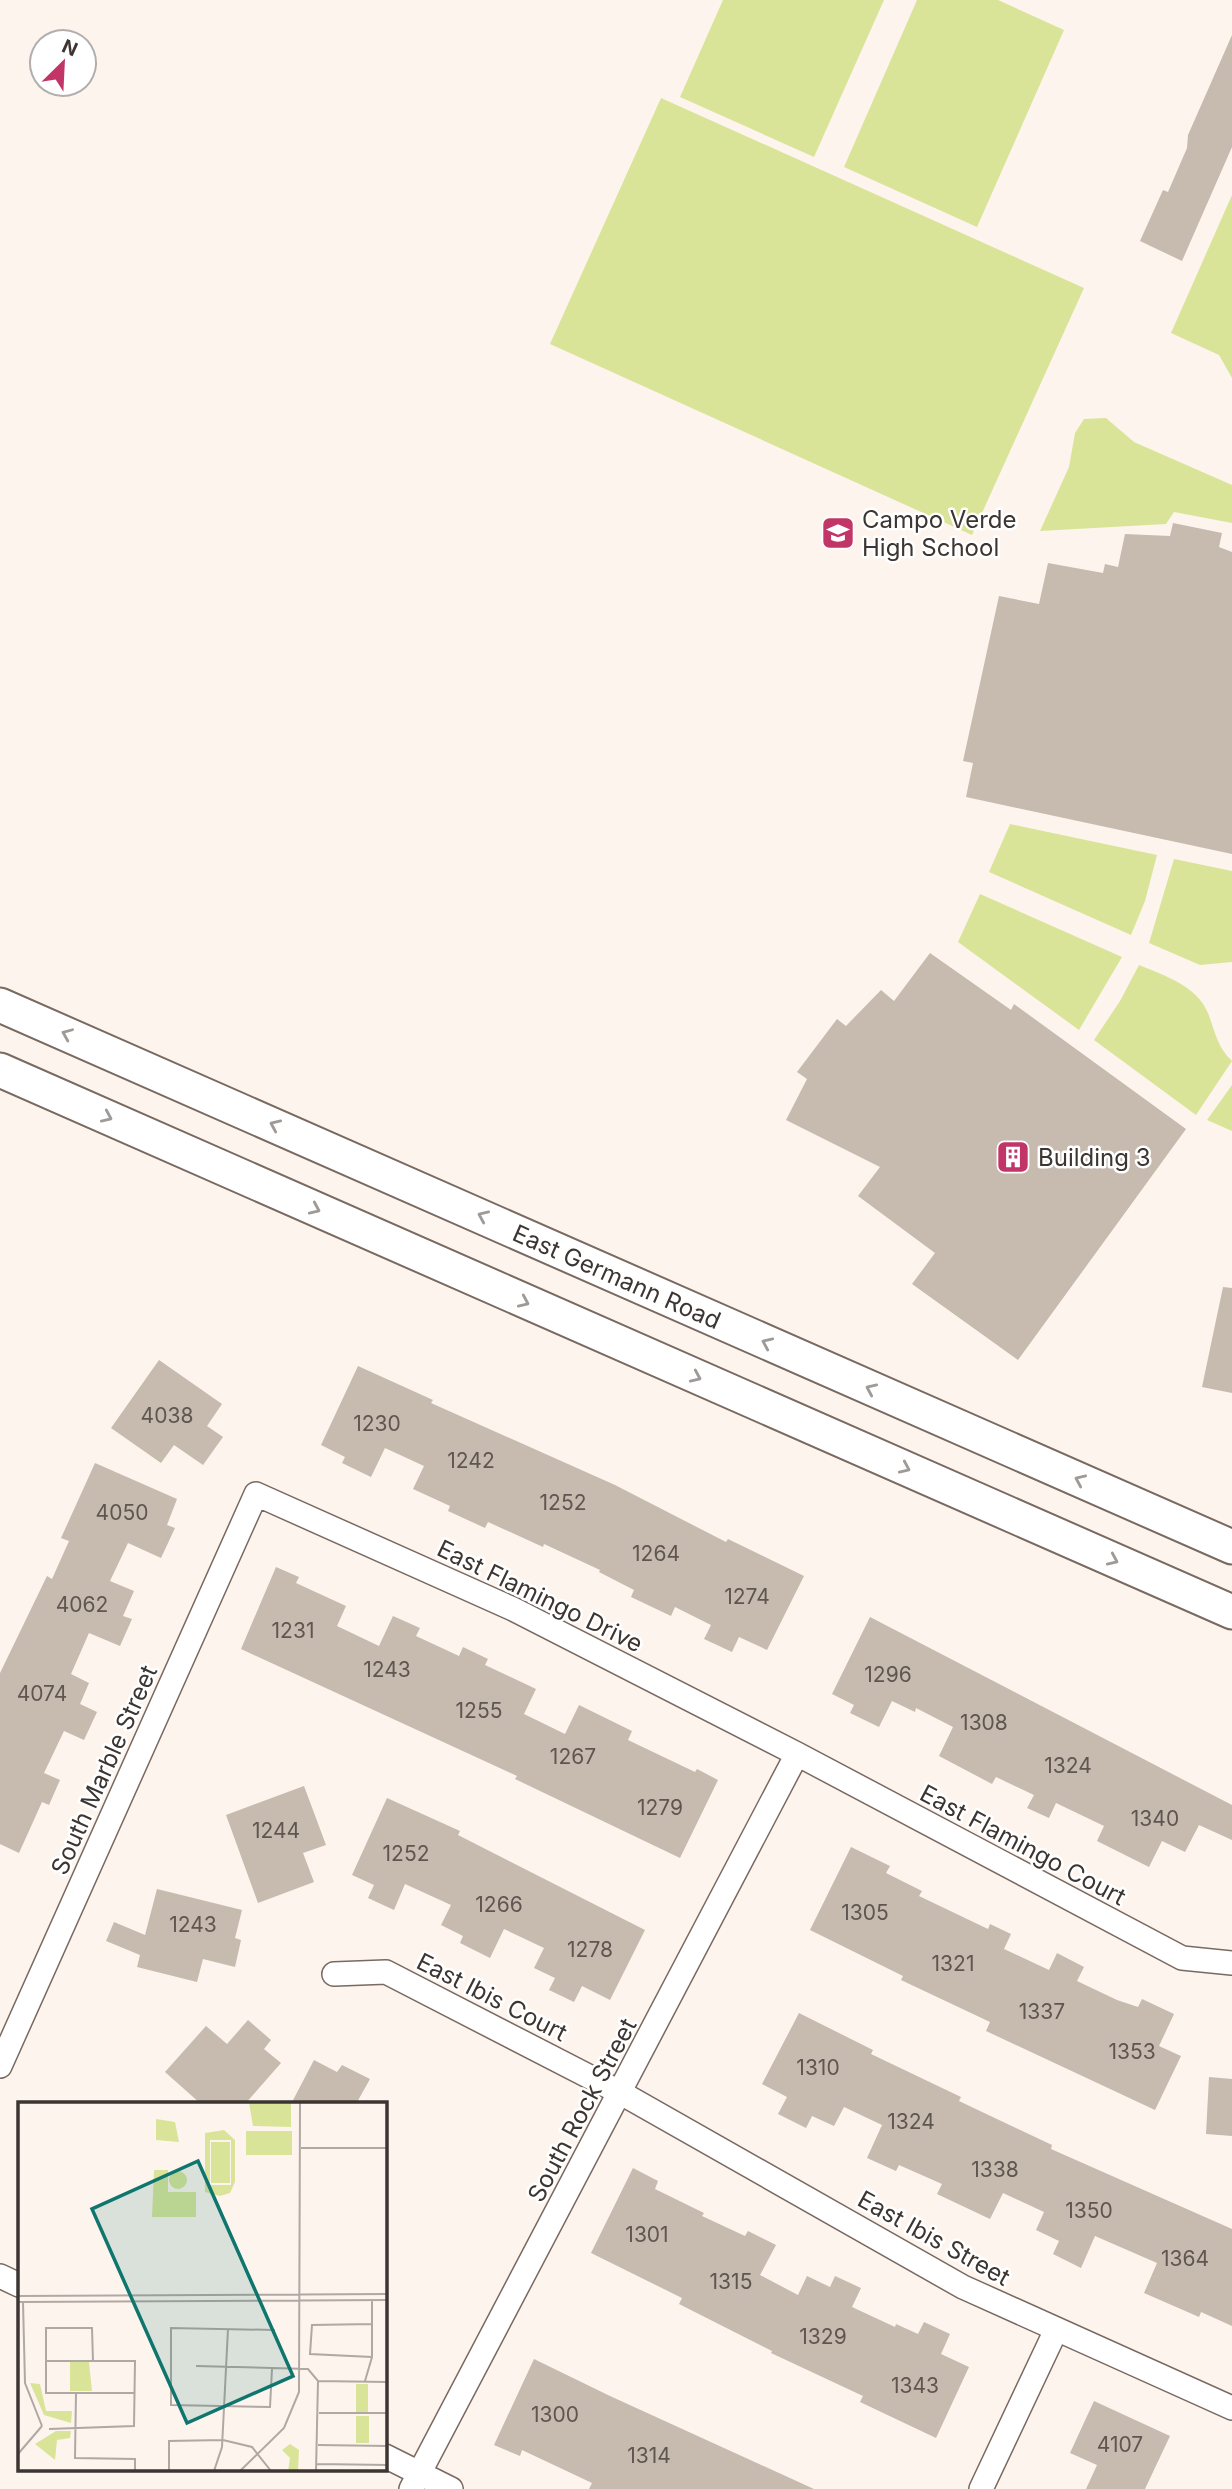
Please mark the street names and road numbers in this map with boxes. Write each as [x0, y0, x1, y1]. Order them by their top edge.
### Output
street label: East Germann Road [509, 1218, 725, 1335]
street label: East Flamingo Drive [433, 1534, 647, 1658]
street label: South Marble Street [45, 1661, 163, 1879]
street label: East Flamingo Court [915, 1778, 1131, 1912]
street label: East Ibis Court [412, 1947, 572, 2047]
street label: South Rock Street [521, 2013, 643, 2207]
street label: East Ibis Street [853, 2184, 1015, 2292]

